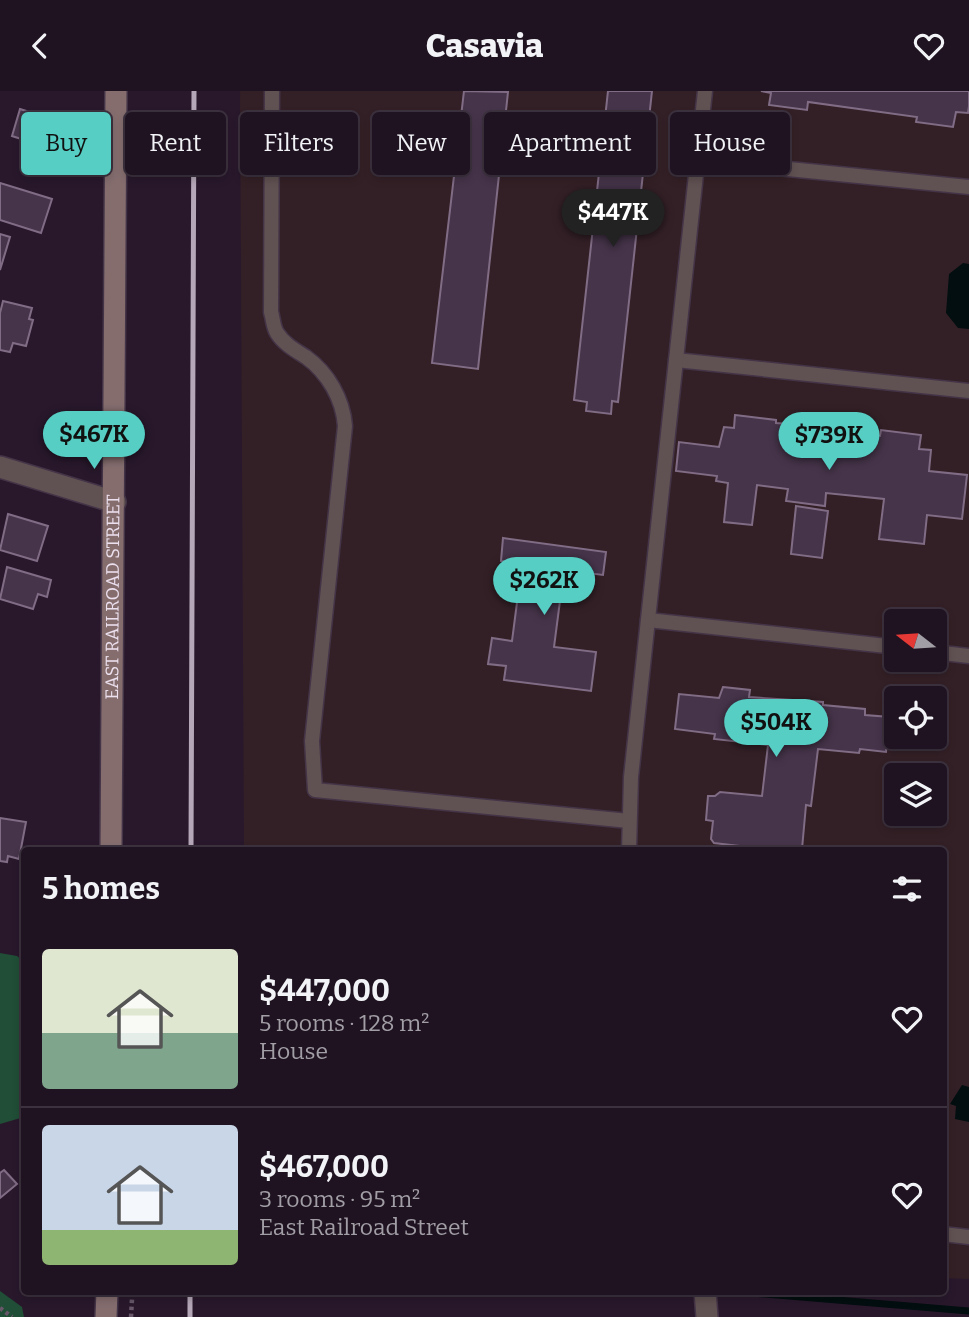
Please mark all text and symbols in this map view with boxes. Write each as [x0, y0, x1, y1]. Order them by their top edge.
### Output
icon: back [21, 27, 59, 65]
text: Casavia [426, 27, 543, 65]
icon: heart [910, 27, 948, 65]
chip: Buy [21, 112, 111, 175]
chip: Rent [125, 112, 226, 175]
chip: Filters [240, 112, 358, 175]
chip: New [372, 112, 470, 175]
chip: Apartment [484, 112, 656, 175]
chip: House [670, 112, 790, 175]
pin: $447K [564, 190, 662, 249]
text: $447K [578, 198, 648, 226]
pin: $467K [45, 411, 143, 471]
pin: $739K [780, 413, 878, 472]
text: $467K [59, 420, 129, 448]
text: $739K [794, 421, 864, 449]
street label: EAST RAILROAD STREET [101, 494, 124, 700]
pin: $262K [495, 557, 593, 617]
text: $262K [509, 566, 579, 594]
north arrow [884, 609, 947, 672]
map controls [884, 609, 947, 826]
button: locate [884, 686, 947, 749]
pin: $504K [727, 699, 825, 759]
text: $504K [740, 708, 812, 736]
button: layers [884, 763, 947, 826]
icon: filters [888, 870, 926, 908]
text: 5 homes [42, 871, 160, 907]
text: $447,000 [259, 973, 390, 1009]
icon: home [98, 977, 182, 1061]
icon: heart [888, 1000, 926, 1038]
text: 5 rooms · 128 m² [259, 1009, 429, 1037]
text: House [259, 1037, 328, 1065]
text: $467,000 [259, 1149, 389, 1185]
icon: home [98, 1153, 182, 1237]
icon: heart [888, 1176, 926, 1214]
text: 3 rooms · 95 m² [259, 1185, 420, 1213]
text: East Railroad Street [259, 1213, 469, 1241]

